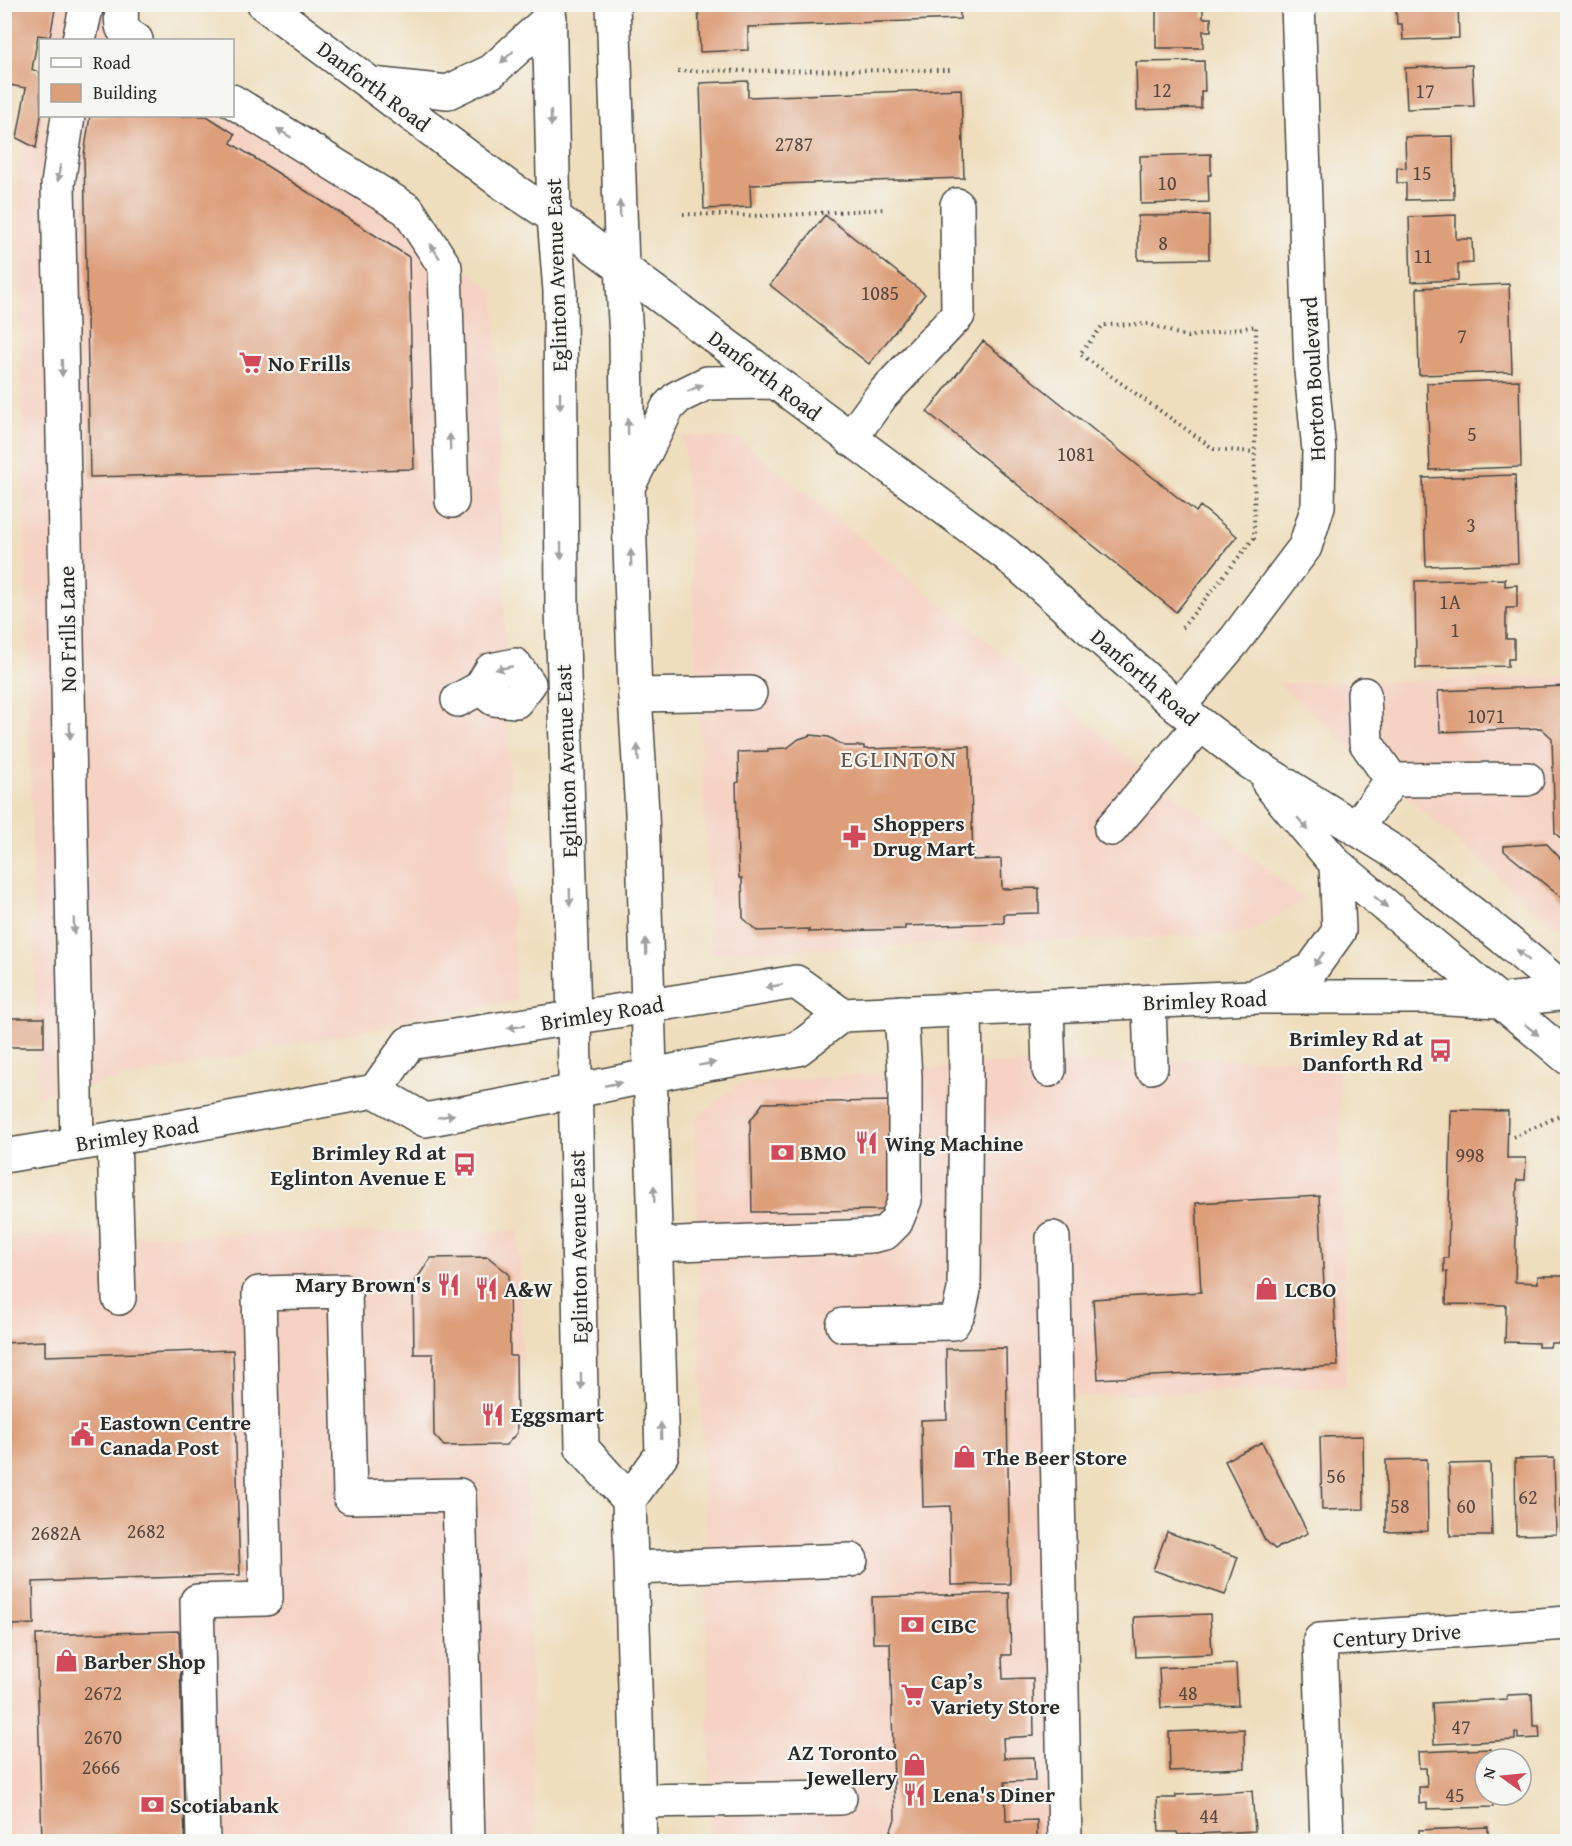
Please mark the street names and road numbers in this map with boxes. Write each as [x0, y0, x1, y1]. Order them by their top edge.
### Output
street label: Danforth Road [311, 33, 438, 139]
street label: Eglinton Avenue East [537, 178, 575, 372]
street label: Horton Boulevard [1293, 296, 1333, 462]
street label: Danforth Road [702, 322, 829, 428]
street label: No Frills Lane [50, 566, 84, 692]
street label: Danforth Road [1084, 621, 1206, 733]
street label: Eglinton Avenue East [547, 664, 585, 858]
street label: Brimley Road [1142, 982, 1268, 1018]
street label: Brimley Road [538, 987, 666, 1039]
street label: Brimley Road [73, 1108, 201, 1160]
street label: Eglinton Avenue East [560, 1150, 596, 1344]
street label: Century Drive [1332, 1615, 1462, 1655]

